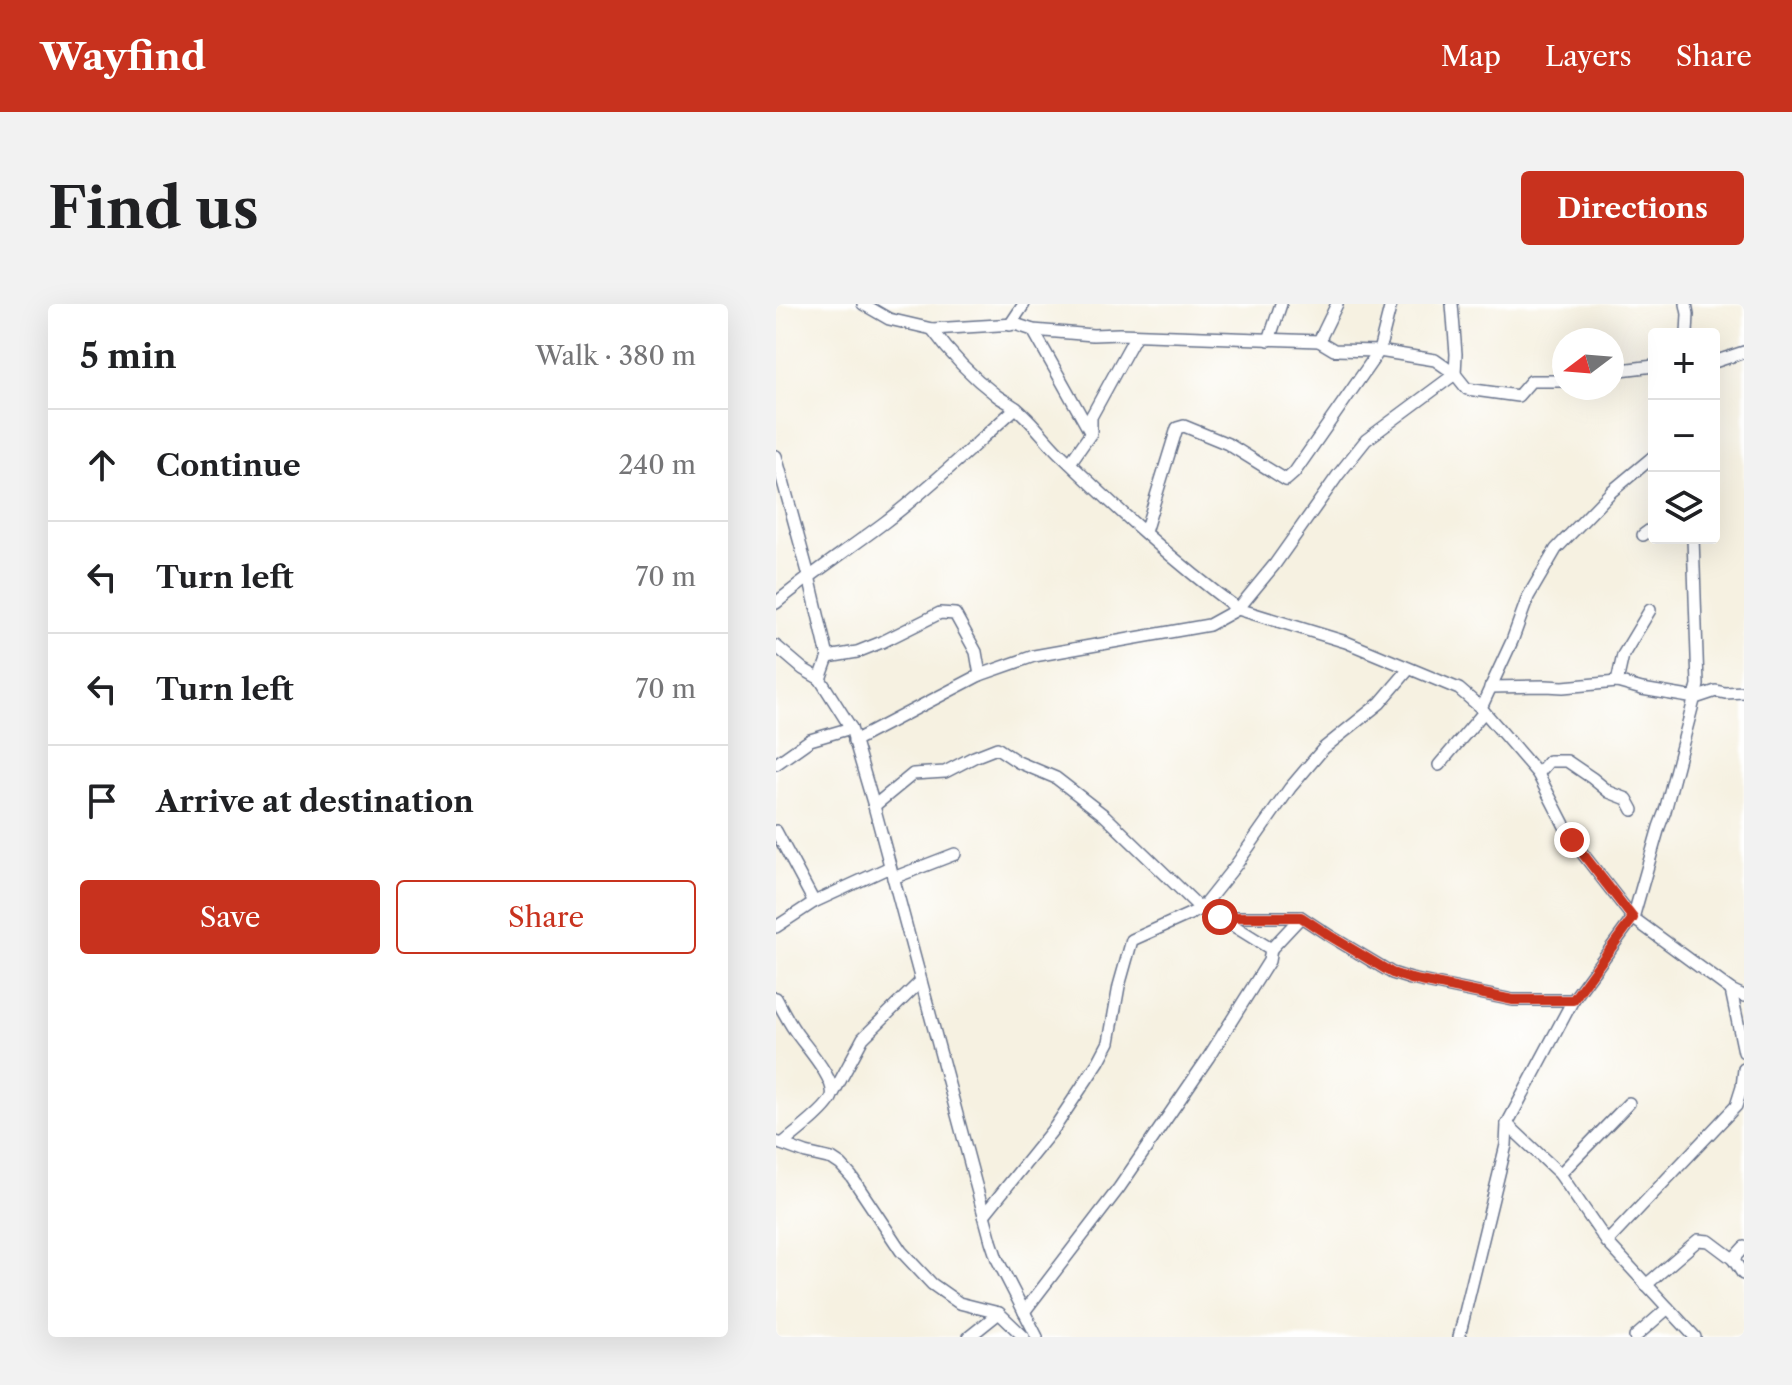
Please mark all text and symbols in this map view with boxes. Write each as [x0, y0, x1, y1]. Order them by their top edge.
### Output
text: Wayfind [40, 33, 206, 80]
text: Map [1441, 39, 1501, 73]
text: Layers [1545, 39, 1632, 73]
text: Share [1676, 39, 1752, 73]
button: Directions [1521, 171, 1744, 245]
text: Find us [48, 174, 259, 243]
north arrow [1552, 328, 1624, 400]
map controls [1648, 328, 1720, 544]
button: + [1648, 328, 1720, 400]
text: 5 min [80, 335, 177, 377]
text: Walk · 380 m [535, 340, 696, 372]
button: − [1648, 400, 1720, 472]
icon: ahead [80, 443, 124, 487]
text: Continue [156, 447, 301, 484]
text: 240 m [618, 449, 696, 481]
button: layers [1648, 472, 1720, 544]
icon: left [80, 555, 124, 599]
text: Turn left [156, 559, 293, 596]
text: 70 m [636, 561, 696, 593]
icon: left [80, 667, 124, 711]
text: Turn left [156, 671, 293, 708]
text: 70 m [636, 673, 696, 705]
icon: arrive [80, 779, 124, 823]
text: Arrive at destination [156, 783, 474, 820]
route end [1554, 822, 1590, 858]
button: Save [80, 880, 380, 954]
button: Share [396, 880, 696, 954]
route start [1202, 899, 1238, 935]

